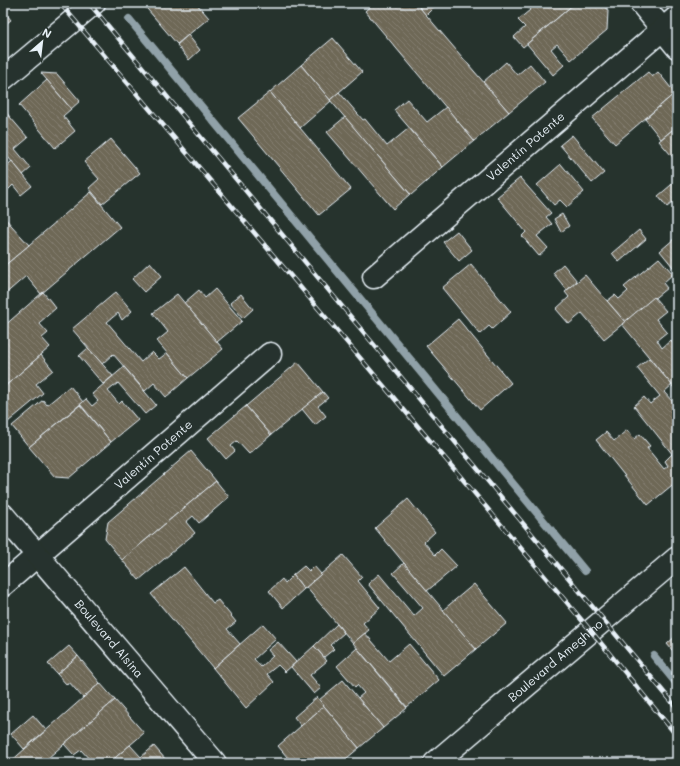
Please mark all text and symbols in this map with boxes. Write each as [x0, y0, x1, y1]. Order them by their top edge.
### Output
north arrow [22, 22, 62, 62]
text: N [40, 24, 54, 41]
street label: Valentín Potente [483, 108, 568, 184]
street label: Valentín Potente [110, 416, 195, 492]
street label: Boulevard Alsina [72, 596, 148, 681]
street label: Boulevard Ameghino [504, 615, 606, 705]

